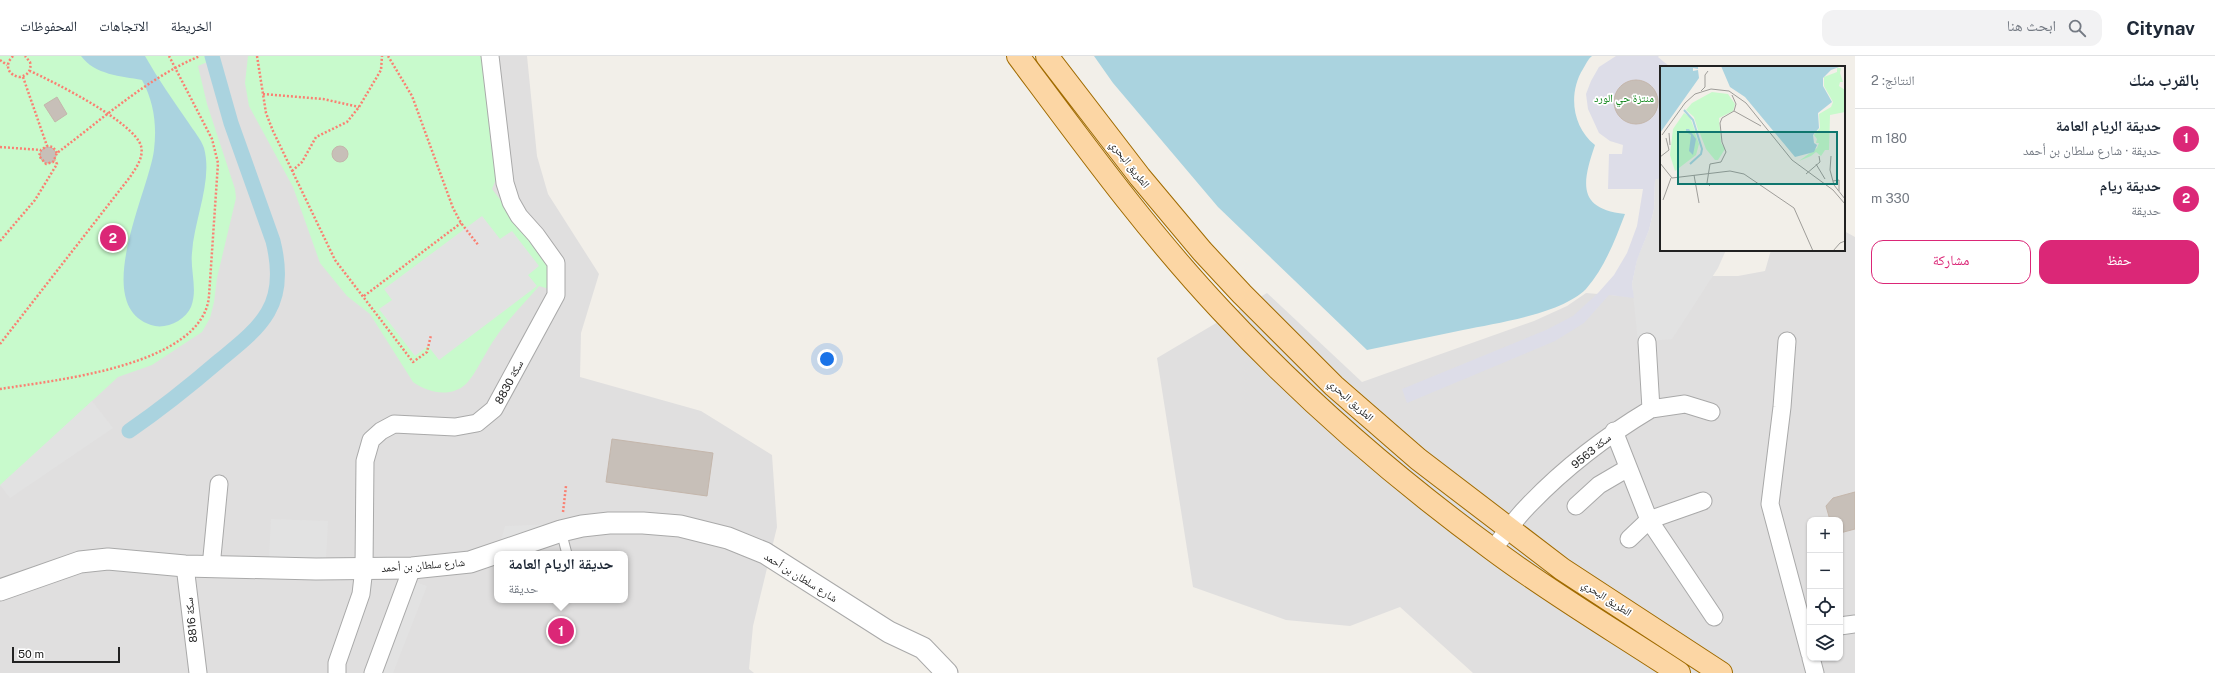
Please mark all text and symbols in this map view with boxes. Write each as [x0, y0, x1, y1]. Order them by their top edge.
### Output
search box [1822, 10, 2102, 46]
text: ابحث هنا [2007, 17, 2056, 34]
icon: search [2066, 17, 2088, 39]
text: Citynav [2126, 17, 2195, 39]
text: المحفوظات [20, 18, 77, 34]
text: الاتجاهات [99, 18, 149, 34]
text: الخريطة [171, 18, 212, 34]
inset map [1660, 66, 1845, 251]
text: بالقرب منك [2129, 70, 2199, 90]
text: النتائج: 2 [1871, 73, 1915, 88]
park label: منتزة حي الورد [1594, 92, 1654, 107]
text: حديقة الريام العامة [2056, 117, 2161, 134]
text: 180 m [1871, 131, 1907, 146]
text: 1 [2183, 131, 2189, 146]
street label: الطريق البحري [1106, 138, 1152, 192]
text: حديقة · شارع سلطان بن أحمد [2023, 143, 2161, 158]
text: حديقة ريام [2100, 177, 2161, 194]
text: 330 m [1871, 191, 1910, 206]
text: 2 [2182, 191, 2190, 206]
text: حديقة [2131, 203, 2161, 218]
pin: 2 [100, 223, 126, 253]
button: مشاركة [1871, 240, 2031, 284]
button: حفظ [2039, 240, 2199, 284]
your location [817, 349, 837, 369]
street label: سكة 8830 [493, 358, 525, 406]
street label: الطريق البحري [1324, 377, 1376, 425]
street label: سكة 9563 [1569, 431, 1613, 471]
map controls [1807, 517, 1843, 661]
button: + [1807, 517, 1843, 553]
street label: شارع سلطان بن أحمد [762, 549, 840, 605]
popup [494, 551, 628, 603]
button: − [1807, 553, 1843, 589]
street label: شارع سلطان بن أحمد [381, 555, 465, 575]
text: حديقة الريام العامة [508, 555, 614, 572]
street label: الطريق البحري [1578, 578, 1634, 621]
text: حديقة [508, 581, 538, 596]
button: locate [1807, 589, 1843, 625]
street label: سكة 8816 [183, 597, 199, 643]
pin: 1 [548, 616, 574, 646]
button: layers [1807, 625, 1843, 661]
scale bar [12, 645, 120, 664]
text: 50 m [18, 648, 44, 660]

